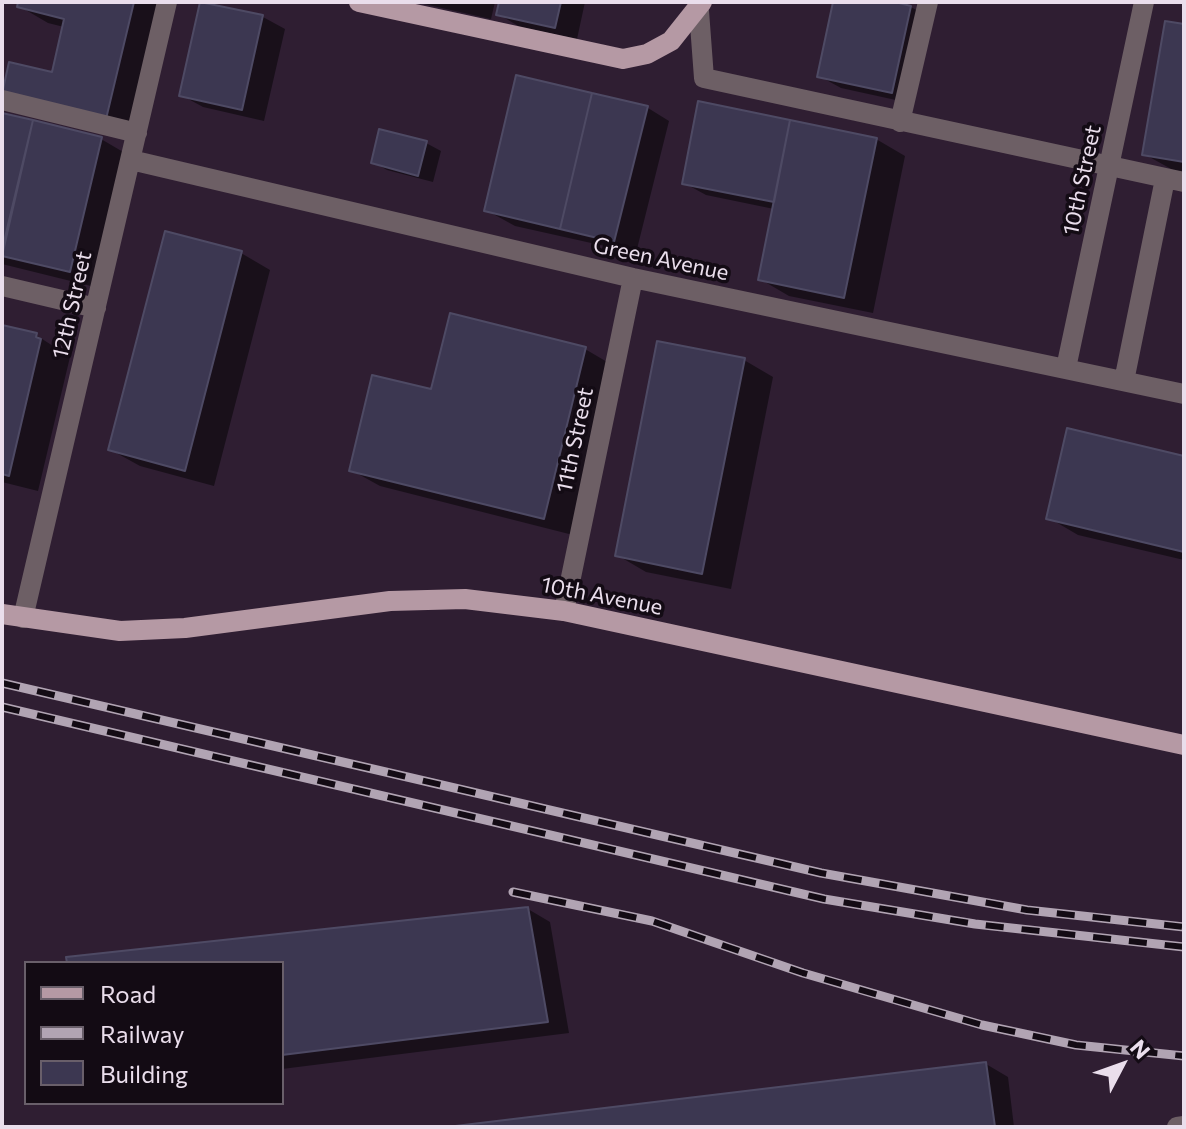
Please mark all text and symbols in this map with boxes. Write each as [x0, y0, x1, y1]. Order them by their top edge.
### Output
street label: 10th Street [1057, 123, 1107, 237]
street label: Green Avenue [591, 232, 731, 286]
street label: 12th Street [47, 249, 97, 361]
street label: 11th Street [551, 385, 599, 495]
street label: 10th Avenue [539, 571, 665, 621]
legend [24, 961, 284, 1105]
text: Road [100, 979, 156, 1008]
text: Railway [100, 1019, 185, 1048]
north arrow [1082, 1025, 1162, 1105]
text: N [1125, 1034, 1156, 1064]
text: Building [100, 1059, 188, 1088]

